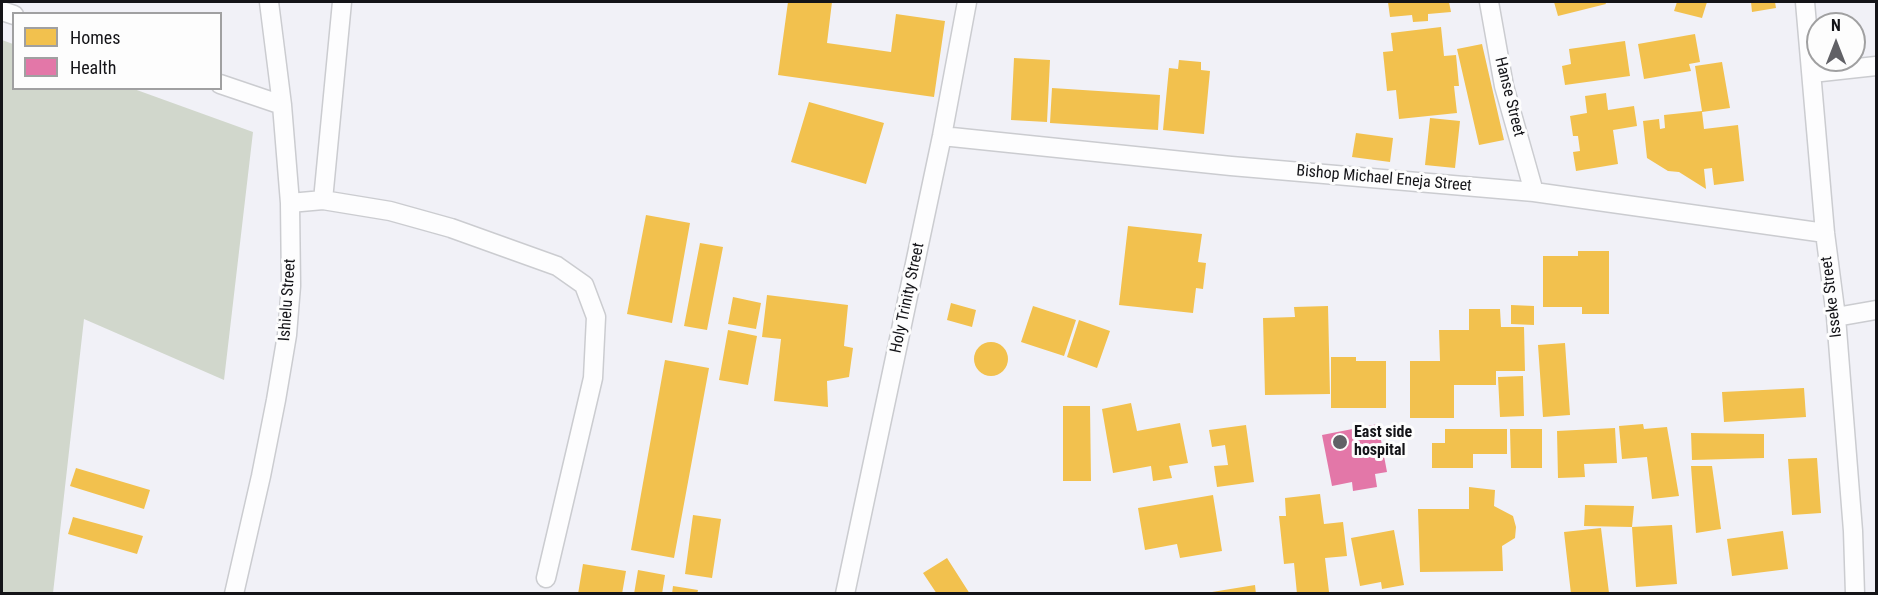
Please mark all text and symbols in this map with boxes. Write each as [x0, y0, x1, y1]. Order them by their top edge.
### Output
legend [12, 12, 222, 90]
north arrow [1806, 12, 1866, 72]
text: N [1831, 16, 1841, 35]
text: Homes [70, 27, 120, 48]
street label: Hanse Street [1490, 55, 1528, 139]
text: Health [70, 57, 116, 78]
street label: Bishop Michael Eneja Street [1295, 162, 1473, 196]
street label: Holy Trinity Street [887, 241, 929, 355]
street label: Isseke Street [1817, 255, 1847, 339]
street label: Ishielu Street [276, 258, 300, 342]
place label: East side hospital [1354, 423, 1412, 461]
marker: East side hospital [1331, 433, 1349, 451]

